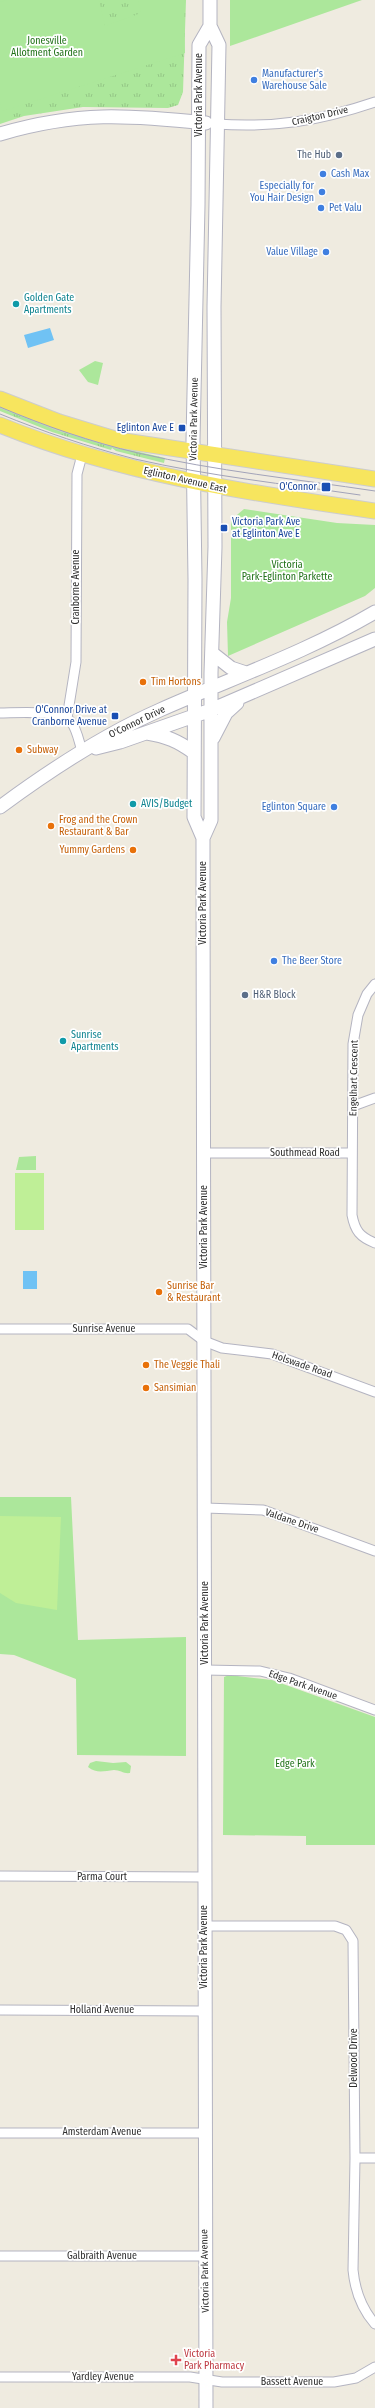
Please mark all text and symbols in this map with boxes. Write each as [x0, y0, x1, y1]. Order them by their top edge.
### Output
park label: Jonesville Allotment Garden [11, 35, 83, 59]
street label: Victoria Park Avenue [193, 53, 205, 137]
place label: Manufacturer's Warehouse Sale [262, 68, 327, 92]
marker: Manufacturer's Warehouse Sale [249, 75, 259, 85]
street label: Craigton Drive [291, 104, 349, 128]
place label: The Hub [297, 149, 331, 161]
marker: The Hub [334, 150, 344, 160]
place label: Cash Max [331, 168, 370, 180]
marker: Cash Max [318, 169, 328, 179]
place label: Especially for You Hair Design [250, 180, 314, 204]
marker: Especially for You Hair Design [317, 187, 327, 197]
place label: Pet Valu [329, 202, 362, 214]
marker: Pet Valu [316, 203, 326, 213]
place label: Value Village [266, 246, 318, 258]
marker: Value Village [321, 247, 331, 257]
place label: Golden Gate Apartments [24, 292, 74, 316]
marker: Golden Gate Apartments [11, 299, 21, 309]
street label: Victoria Park Avenue [187, 377, 201, 461]
place label: Eglinton Ave E [117, 422, 174, 434]
marker: Eglinton Ave E [177, 423, 187, 433]
street label: Eglinton Avenue East [142, 465, 228, 496]
place label: O'Connor [279, 481, 318, 493]
marker: O'Connor [320, 481, 332, 493]
place label: Victoria Park Ave at Eglinton Ave E [232, 516, 300, 540]
marker: Victoria Park Ave at Eglinton Ave E [219, 523, 229, 533]
street label: Cranborne Avenue [70, 549, 82, 624]
park label: Victoria Park-Eglinton Parkette [242, 559, 332, 583]
place label: Tim Hortons [151, 676, 201, 688]
marker: Tim Hortons [138, 677, 148, 687]
street label: O'Connor Drive [107, 703, 167, 741]
place label: O'Connor Drive at Cranborne Avenue [32, 704, 108, 728]
marker: O'Connor Drive at Cranborne Avenue [110, 711, 120, 721]
place label: Subway [27, 744, 59, 756]
marker: Subway [14, 745, 24, 755]
place label: AVIS/Budget [141, 798, 193, 810]
marker: AVIS/Budget [128, 799, 138, 809]
place label: Eglinton Square [262, 801, 326, 813]
marker: Eglinton Square [329, 802, 339, 812]
place label: Frog and the Crown Restaurant & Bar [59, 814, 137, 838]
marker: Frog and the Crown Restaurant & Bar [46, 821, 56, 831]
place label: Yummy Gardens [59, 844, 125, 856]
marker: Yummy Gardens [128, 845, 138, 855]
street label: Victoria Park Avenue [197, 861, 209, 945]
place label: The Beer Store [282, 955, 342, 967]
marker: The Beer Store [269, 956, 279, 966]
place label: H&R Block [253, 989, 296, 1001]
marker: H&R Block [240, 990, 250, 1000]
place label: Sunrise Apartments [71, 1029, 119, 1053]
marker: Sunrise Apartments [58, 1036, 68, 1046]
street label: Engelhart Crescent [347, 1039, 361, 1116]
street label: Southmead Road [270, 1147, 340, 1159]
street label: Victoria Park Avenue [198, 1185, 210, 1269]
place label: Sunrise Bar & Restaurant [167, 1280, 221, 1304]
marker: Sunrise Bar & Restaurant [154, 1287, 164, 1297]
street label: Sunrise Avenue [72, 1323, 136, 1335]
street label: Holswade Road [270, 1349, 334, 1381]
place label: The Veggie Thali [154, 1359, 220, 1371]
marker: The Veggie Thali [141, 1360, 151, 1370]
place label: Sansimian [154, 1382, 196, 1394]
marker: Sansimian [141, 1383, 151, 1393]
street label: Valdane Drive [264, 1506, 321, 1536]
street label: Victoria Park Avenue [199, 1581, 211, 1665]
street label: Edge Park Avenue [267, 1668, 339, 1702]
park label: Edge Park [275, 1758, 315, 1770]
street label: Parma Court [77, 1871, 128, 1883]
street label: Victoria Park Avenue [198, 1905, 210, 1989]
street label: Holland Avenue [70, 2004, 134, 2016]
street label: Delwood Drive [348, 2028, 360, 2088]
street label: Amsterdam Avenue [63, 2126, 141, 2138]
street label: Victoria Park Avenue [198, 2229, 212, 2313]
street label: Galbraith Avenue [67, 2250, 137, 2262]
place label: Victoria Park Pharmacy [184, 2348, 245, 2372]
marker: Victoria Park Pharmacy [171, 2355, 181, 2365]
street label: Yardley Avenue [72, 2371, 134, 2383]
street label: Bassett Avenue [261, 2376, 323, 2388]

